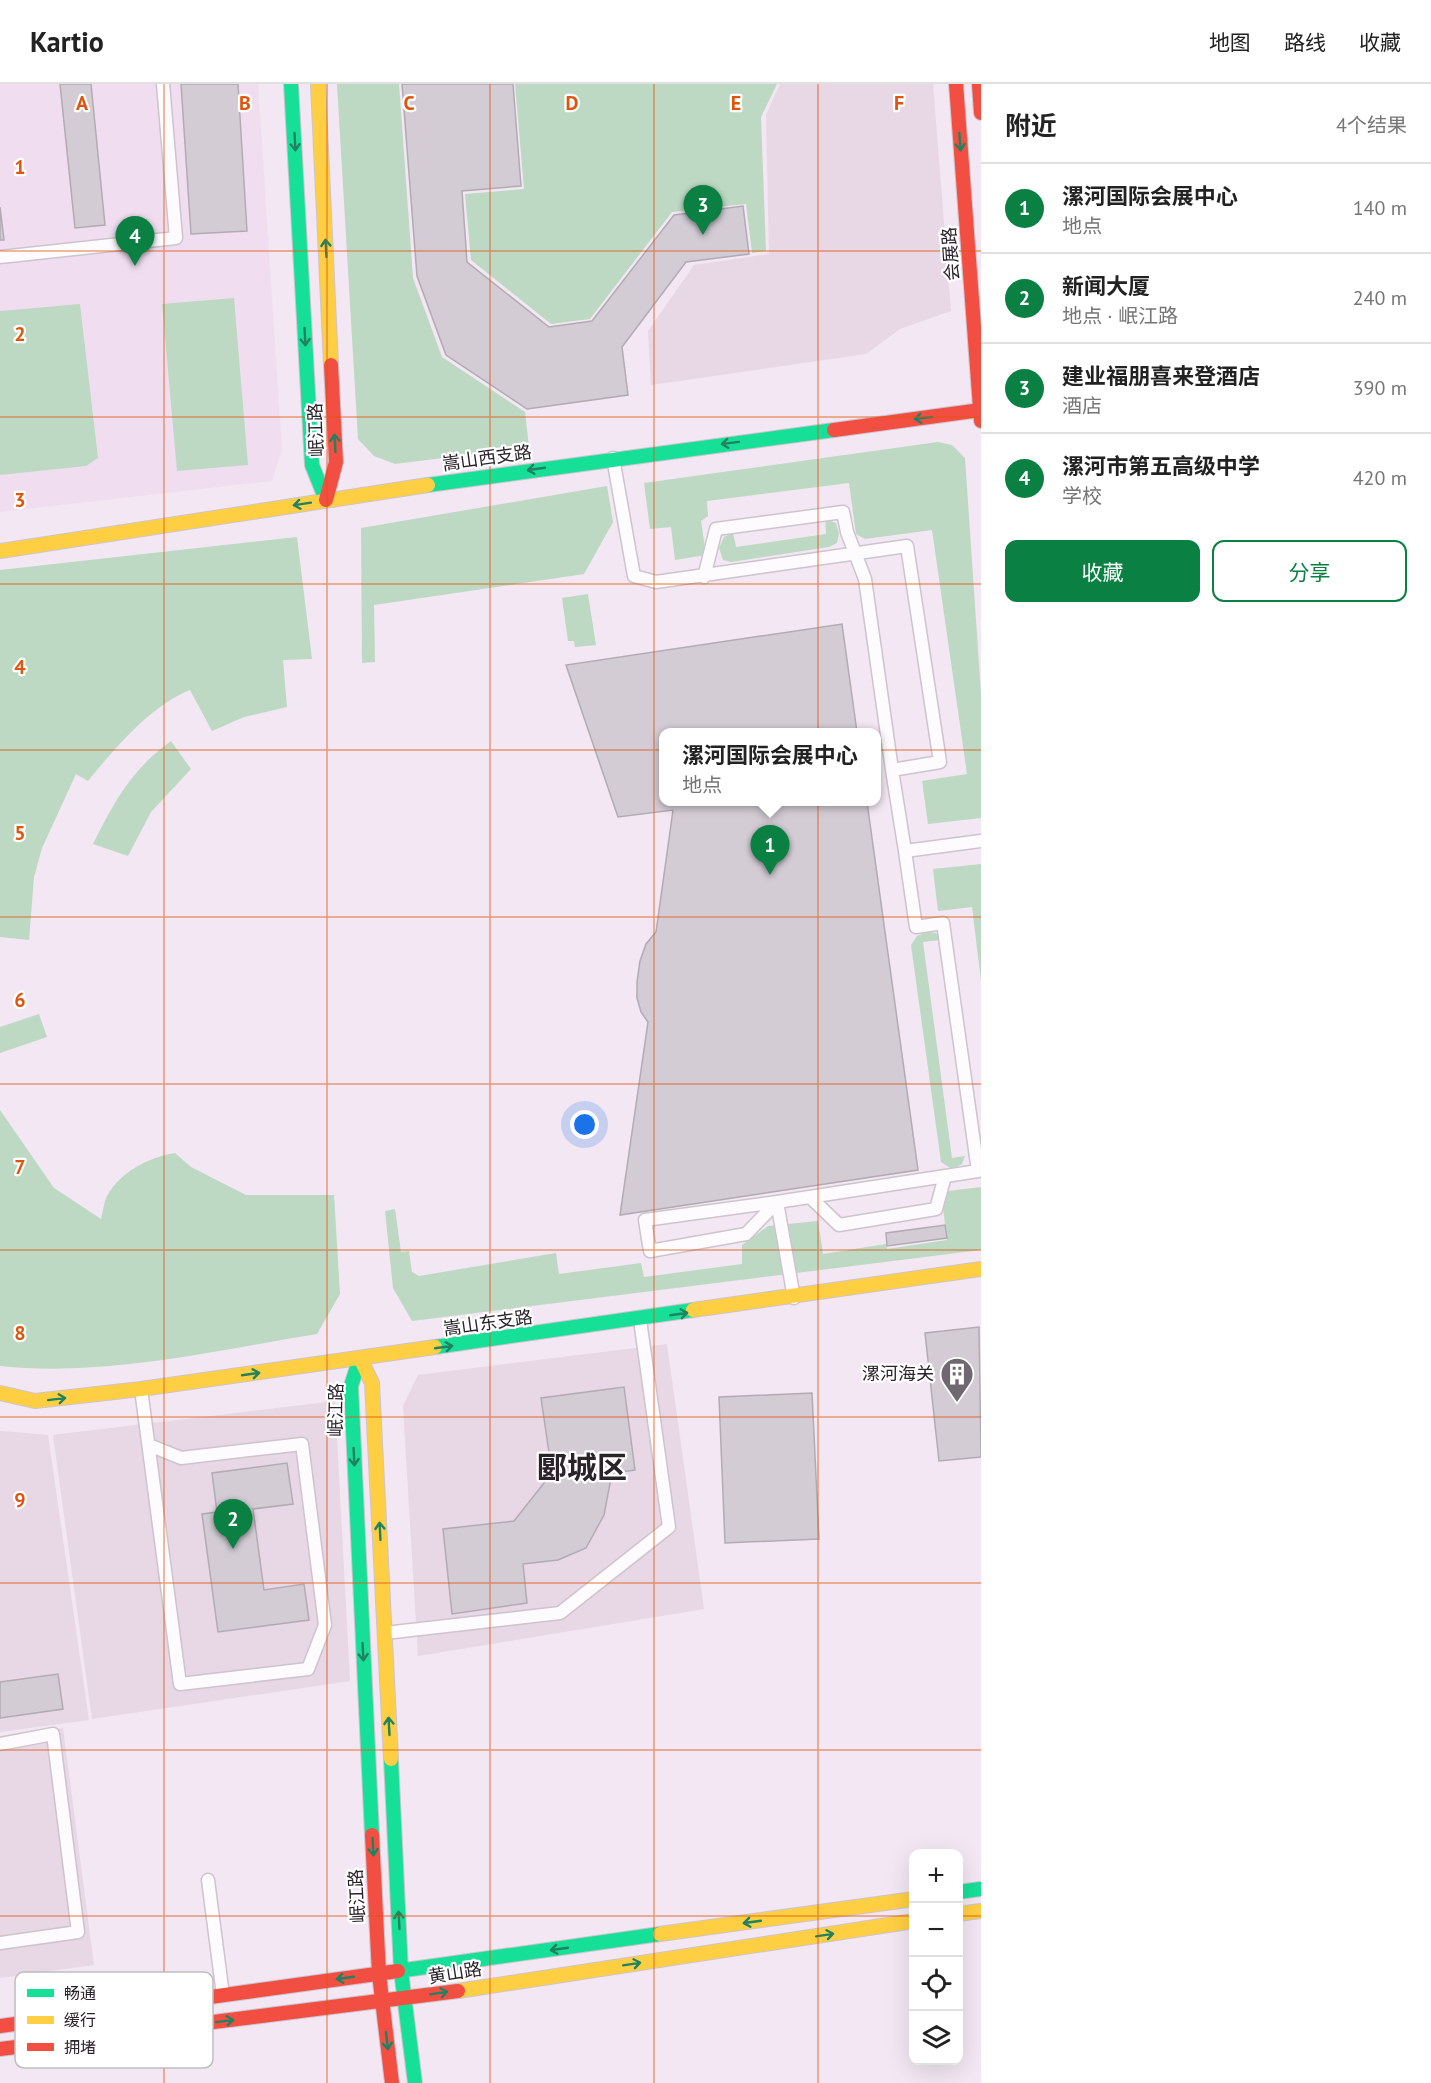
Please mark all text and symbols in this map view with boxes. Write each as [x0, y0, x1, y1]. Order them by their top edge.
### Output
text: Kartio [30, 23, 104, 60]
text: 地图 [1209, 29, 1251, 56]
text: 路线 [1284, 29, 1326, 56]
text: 收藏 [1359, 29, 1401, 56]
text: A [76, 90, 89, 116]
text: B [239, 90, 251, 116]
text: C [403, 90, 415, 116]
text: D [566, 90, 579, 116]
text: E [731, 90, 741, 116]
text: F [894, 90, 904, 116]
text: 附近 [1005, 109, 1057, 142]
text: 4个结果 [1336, 112, 1407, 138]
one-way arrow [289, 132, 300, 152]
one-way arrow [955, 132, 966, 152]
text: 1 [14, 154, 26, 180]
text: 漯河国际会展中心 [1062, 182, 1238, 210]
pin: 3 [684, 186, 722, 235]
text: 1 [1019, 195, 1030, 221]
text: 140 m [1353, 195, 1407, 221]
text: 地点 [1062, 213, 1102, 239]
pin: 4 [116, 216, 154, 266]
street label: 会展路 [937, 226, 964, 282]
one-way arrow [320, 238, 331, 258]
text: 新闻大厦 [1062, 272, 1150, 300]
text: 2 [1019, 285, 1030, 311]
text: 240 m [1353, 285, 1407, 311]
text: 地点 · 岷江路 [1062, 303, 1178, 329]
text: 2 [14, 321, 26, 347]
one-way arrow [300, 327, 311, 347]
text: 建业福朋喜来登酒店 [1062, 362, 1260, 390]
text: 3 [1019, 375, 1030, 401]
text: 390 m [1353, 375, 1407, 401]
text: 酒店 [1062, 393, 1102, 419]
street label: 岷江路 [303, 403, 328, 457]
one-way arrow [914, 413, 933, 424]
one-way arrow [329, 433, 340, 453]
one-way arrow [720, 438, 740, 449]
street label: 嵩山西支路 [441, 440, 533, 475]
text: 漯河市第五高级中学 [1062, 452, 1260, 480]
one-way arrow [527, 464, 547, 475]
text: 4 [1019, 465, 1030, 491]
text: 420 m [1353, 465, 1407, 491]
text: 学校 [1062, 483, 1102, 509]
text: 3 [14, 487, 26, 513]
one-way arrow [292, 498, 312, 509]
button: 收藏 [1005, 540, 1200, 602]
button: 分享 [1212, 540, 1407, 602]
text: 4 [14, 654, 26, 680]
popup [659, 728, 881, 806]
text: 漯河国际会展中心 [682, 741, 858, 769]
text: 地点 [682, 772, 722, 798]
text: 5 [14, 820, 26, 846]
pin: 1 [750, 826, 790, 875]
text: 6 [14, 987, 26, 1013]
your location [570, 1110, 599, 1139]
text: 7 [14, 1154, 26, 1180]
street label: 嵩山东支路 [442, 1305, 534, 1340]
one-way arrow [668, 1309, 688, 1320]
text: 8 [14, 1320, 26, 1346]
one-way arrow [434, 1342, 453, 1353]
building icon: 漯河海关 [939, 1356, 975, 1403]
place label: 漯河海关 [862, 1362, 934, 1385]
one-way arrow [240, 1368, 260, 1379]
street label: 岷江路 [324, 1383, 347, 1437]
one-way arrow [47, 1393, 67, 1404]
one-way arrow [349, 1447, 360, 1467]
district label: 郾城区 [537, 1447, 627, 1486]
text: 9 [14, 1487, 26, 1513]
pin: 2 [214, 1500, 252, 1549]
one-way arrow [374, 1521, 385, 1541]
one-way arrow [358, 1642, 369, 1662]
one-way arrow [384, 1716, 395, 1736]
one-way arrow [367, 1836, 378, 1856]
map controls [909, 1849, 963, 2065]
button: + [909, 1849, 963, 1903]
street label: 岷江路 [344, 1868, 369, 1924]
button: − [909, 1903, 963, 1957]
one-way arrow [393, 1911, 404, 1931]
one-way arrow [742, 1916, 762, 1927]
one-way arrow [814, 1929, 834, 1940]
one-way arrow [549, 1943, 569, 1954]
street label: 黄山路 [426, 1957, 483, 1988]
button: locate [909, 1957, 963, 2011]
one-way arrow [621, 1958, 641, 1969]
legend [15, 1972, 213, 2068]
one-way arrow [335, 1973, 355, 1984]
text: 畅通 [64, 1983, 96, 2003]
one-way arrow [429, 1988, 448, 1999]
text: 缓行 [64, 2010, 96, 2030]
button: layers [909, 2011, 963, 2065]
one-way arrow [214, 2015, 234, 2026]
one-way arrow [381, 2031, 392, 2051]
text: 拥堵 [64, 2037, 96, 2057]

